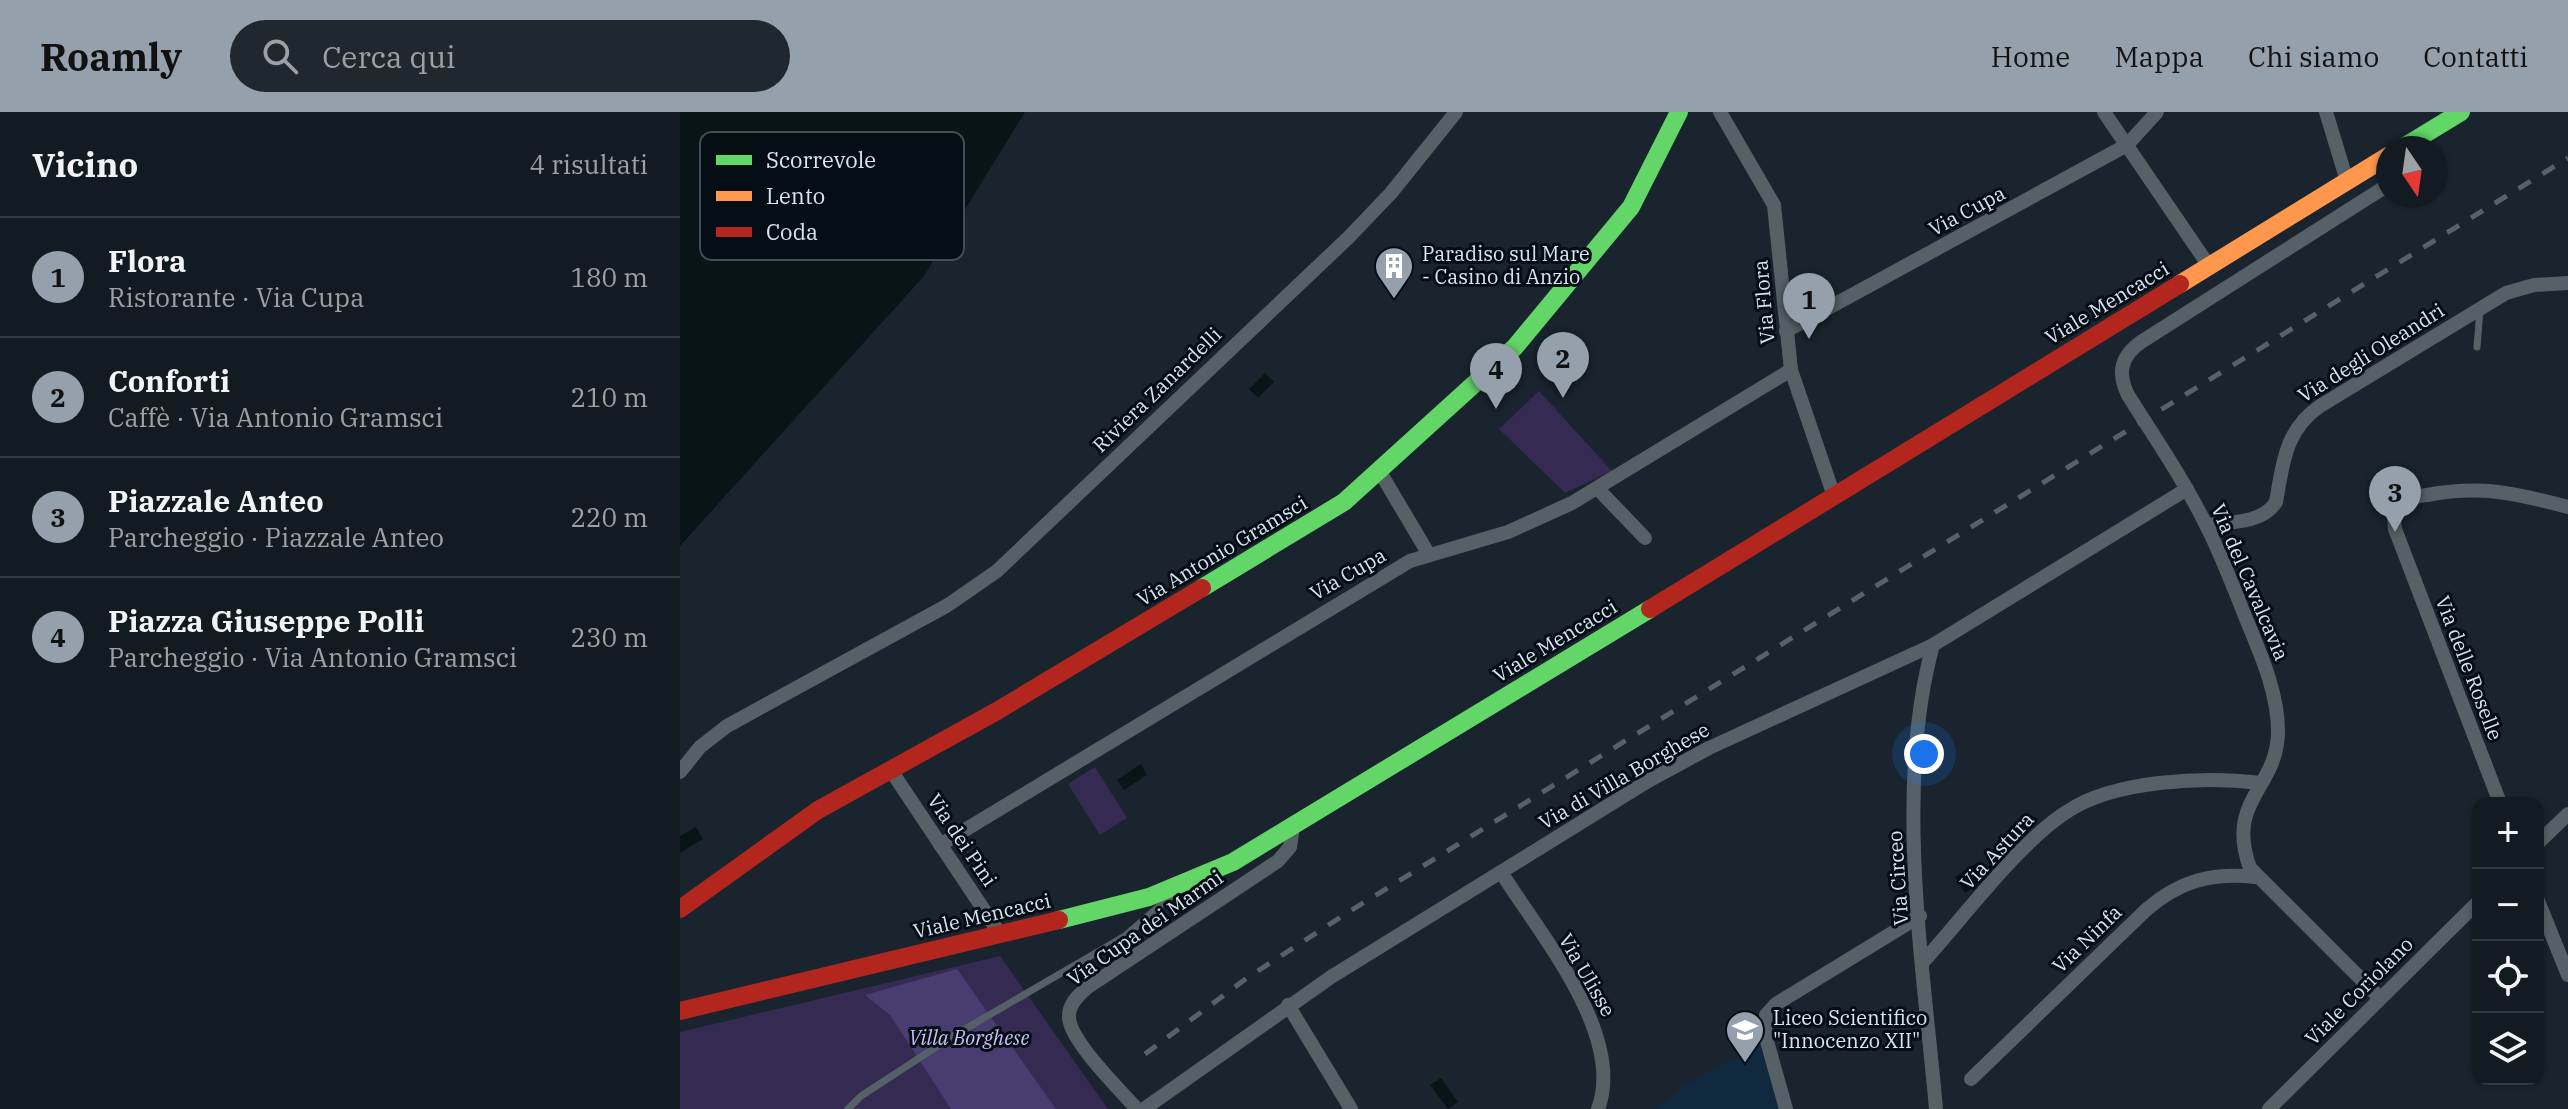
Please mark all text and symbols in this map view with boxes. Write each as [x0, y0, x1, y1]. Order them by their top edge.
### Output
search box [230, 20, 790, 92]
text: Roamly [40, 32, 182, 81]
icon: search [258, 34, 302, 78]
text: Cerca qui [322, 37, 455, 76]
text: Home [1991, 38, 2070, 75]
text: Mappa [2114, 38, 2204, 75]
text: Chi siamo [2248, 38, 2379, 75]
text: Contatti [2423, 38, 2528, 75]
legend [700, 132, 964, 260]
north arrow [2376, 136, 2448, 208]
text: Vicino [32, 142, 138, 186]
text: Scorrevole [766, 145, 876, 174]
text: 4 risultati [530, 147, 648, 181]
street label: Via Cupa [1924, 179, 2010, 242]
text: Lento [766, 181, 825, 210]
text: Coda [766, 217, 818, 246]
place label: Paradiso sul Mare - Casino di Anzio [1422, 240, 1590, 290]
text: Flora [108, 241, 186, 280]
building icon: Paradiso sul Mare - Casino di Anzio [1373, 245, 1415, 300]
street label: Viale Mencacci [2040, 255, 2174, 350]
street label: Via Flora [1746, 259, 1781, 345]
text: 1 [50, 260, 66, 294]
text: 180 m [570, 260, 648, 294]
pin: 1 [1783, 273, 1835, 339]
text: Ristorante · Via Cupa [108, 280, 364, 314]
street label: Via degli Oleandri [2292, 297, 2449, 408]
street label: Riviera Zanardelli [1086, 321, 1227, 458]
pin: 2 [1537, 332, 1589, 398]
pin: 4 [1470, 343, 1522, 409]
text: Conforti [108, 361, 230, 400]
text: 2 [50, 380, 66, 414]
text: 210 m [570, 380, 648, 414]
text: Caffè · Via Antonio Gramsci [108, 400, 443, 434]
pin: 3 [2369, 466, 2421, 532]
text: Piazzale Anteo [108, 481, 324, 520]
street label: Via Antonio Gramsci [1132, 489, 1312, 612]
street label: Via del Cavalcavia [2205, 499, 2296, 664]
text: 3 [50, 500, 66, 534]
text: 220 m [570, 500, 648, 534]
text: Parcheggio · Piazzale Anteo [108, 520, 444, 554]
street label: Via Cupa [1305, 541, 1391, 606]
street label: Via delle Roselle [2430, 592, 2509, 744]
street label: Viale Mencacci [1488, 593, 1622, 688]
text: Piazza Giuseppe Polli [108, 601, 424, 640]
text: 4 [50, 620, 66, 654]
text: 230 m [570, 620, 648, 654]
text: Parcheggio · Via Antonio Gramsci [108, 640, 517, 674]
street label: Via di Villa Borghese [1534, 716, 1714, 835]
your location [1904, 734, 1944, 774]
street label: Via dei Pini [921, 788, 1003, 891]
map controls [2472, 797, 2544, 1085]
button: + [2472, 797, 2544, 869]
street label: Via Astura [1954, 806, 2040, 895]
street label: Via Circeo [1881, 830, 1914, 926]
street label: Via Cupa dei Marmi [1061, 864, 1228, 992]
button: − [2472, 869, 2544, 941]
street label: Viale Mencacci [910, 887, 1053, 944]
street label: Via Ninfa [2046, 899, 2127, 979]
street label: Via Ulisse [1553, 928, 1622, 1021]
street label: Viale Coriolano [2299, 931, 2419, 1051]
button: locate [2472, 941, 2544, 1013]
place label: Liceo Scientifico "Innocenzo XII" [1773, 1004, 1927, 1054]
school or university icon: Liceo Scientifico "Innocenzo XII" [1724, 1009, 1766, 1064]
button: layers [2472, 1013, 2544, 1085]
park label: Villa Borghese [909, 1024, 1029, 1051]

